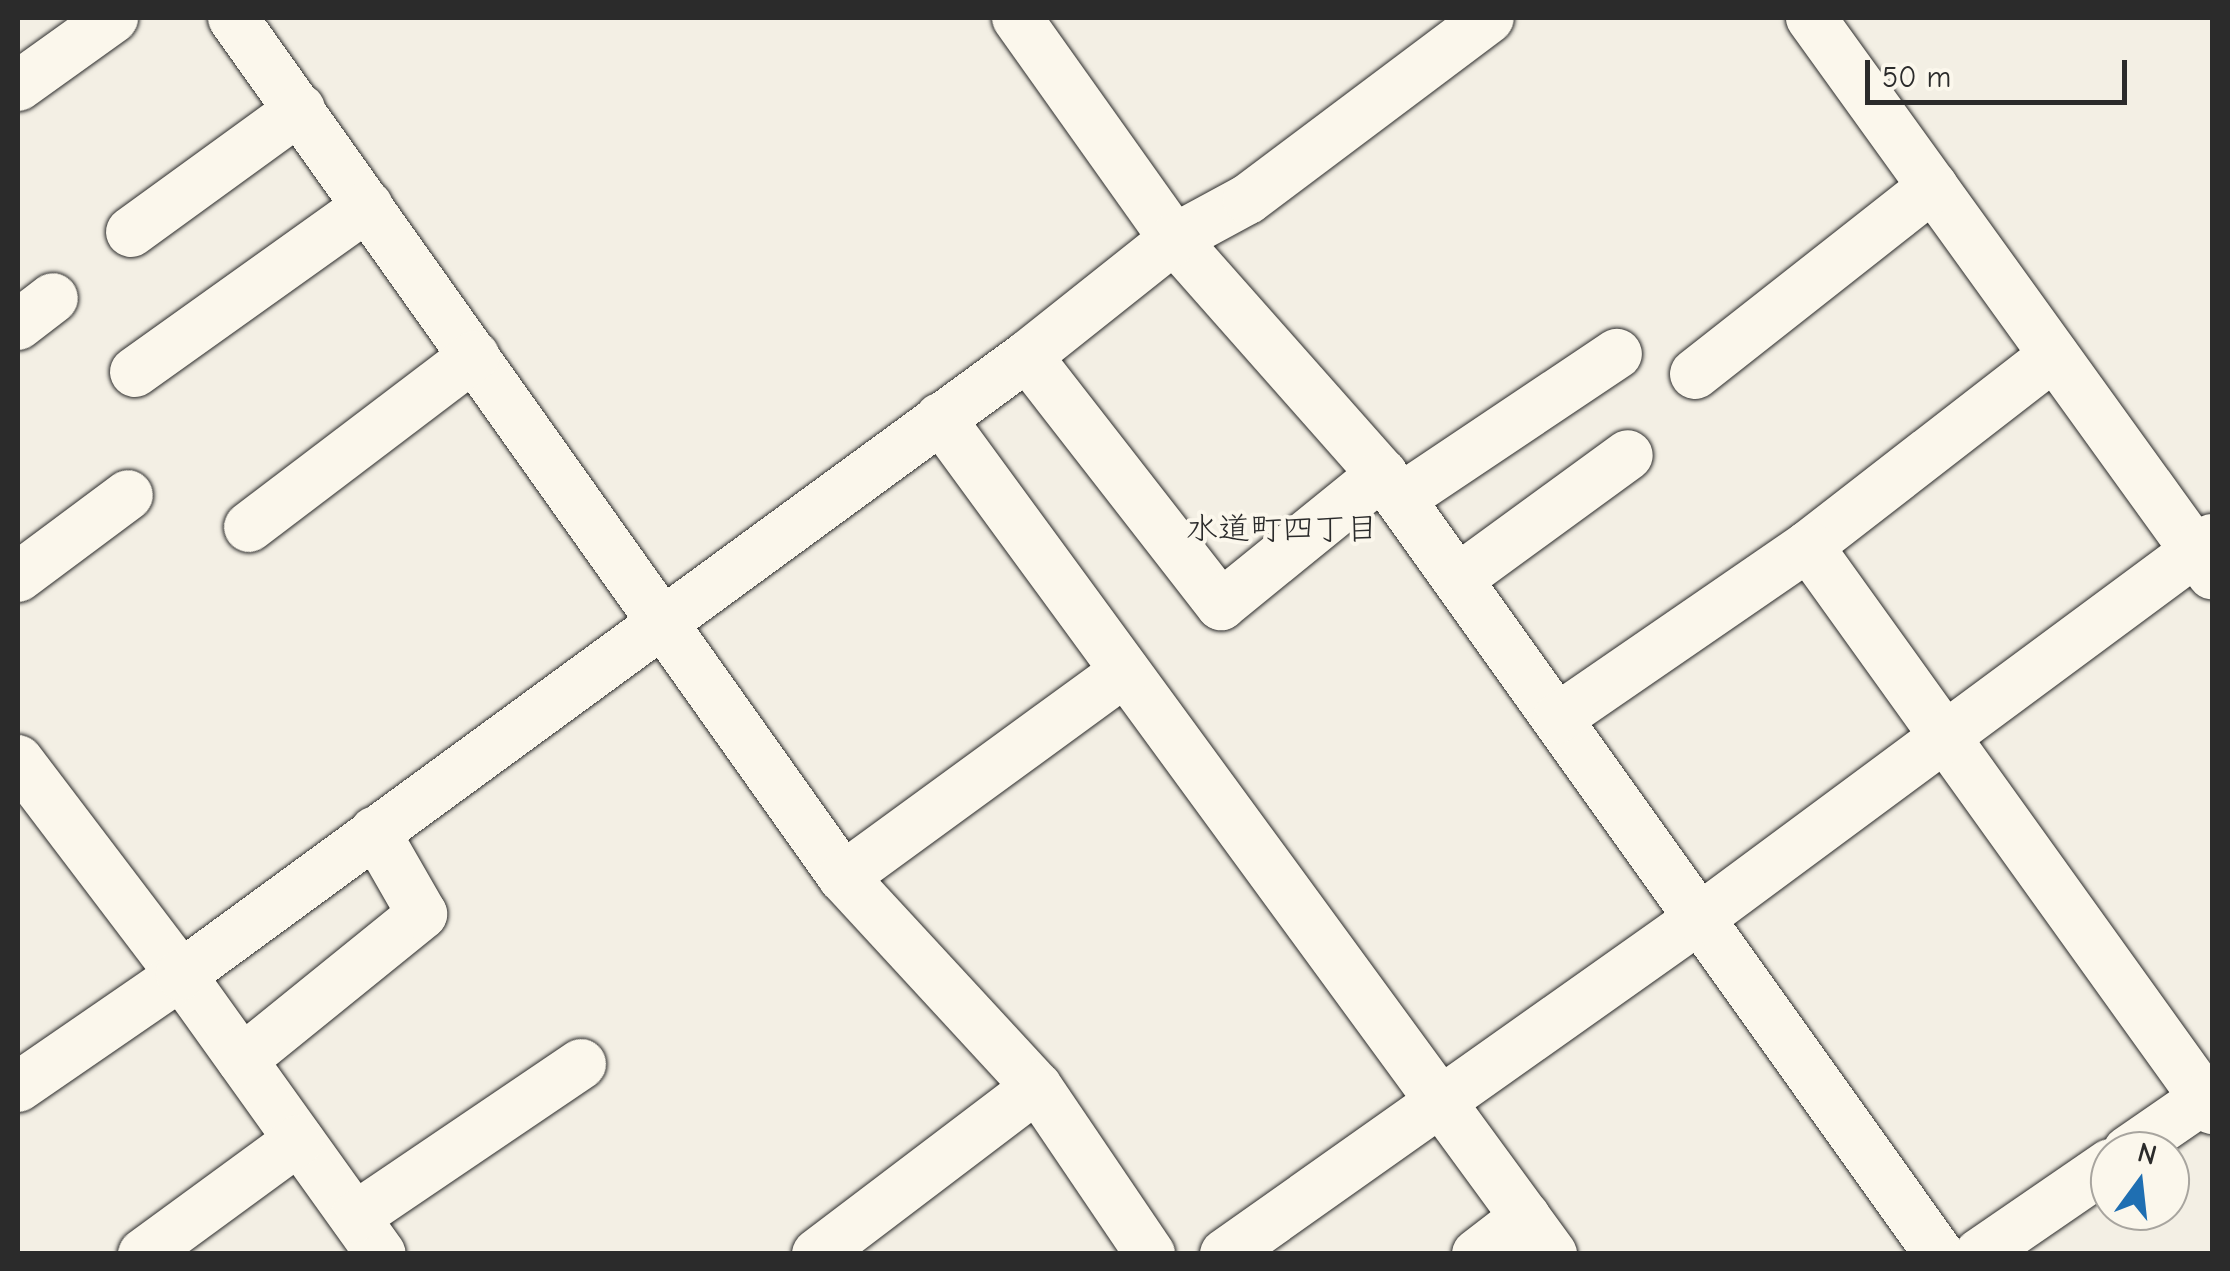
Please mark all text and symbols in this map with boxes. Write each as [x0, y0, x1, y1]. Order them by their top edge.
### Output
scale bar [1870, 40, 2132, 102]
text: 50 m [1882, 60, 1951, 95]
district label: 水道町四丁目 [1186, 510, 1378, 548]
north arrow [2090, 1131, 2190, 1231]
text: N [2134, 1136, 2160, 1172]

